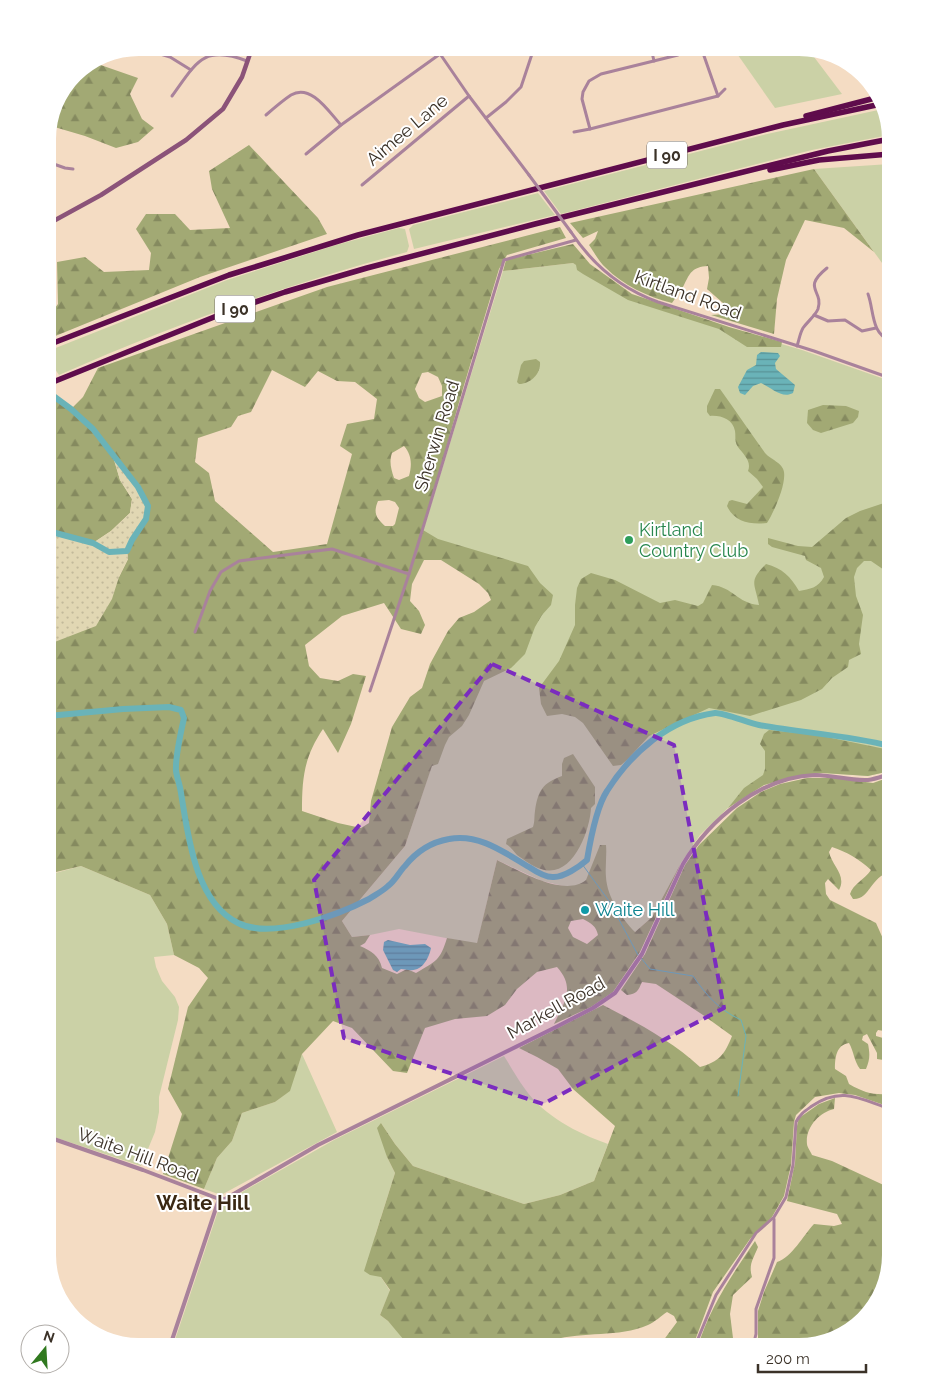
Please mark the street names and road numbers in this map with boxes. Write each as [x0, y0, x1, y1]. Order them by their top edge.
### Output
street label: Aimee Lane [362, 89, 452, 170]
road number: I 90 [647, 142, 687, 168]
street label: Kirtland Road [632, 266, 744, 324]
road number: I 90 [215, 296, 255, 322]
street label: Sherwin Road [410, 378, 463, 494]
street label: Markell Road [503, 972, 608, 1043]
street label: Waite Hill Road [75, 1123, 201, 1186]

